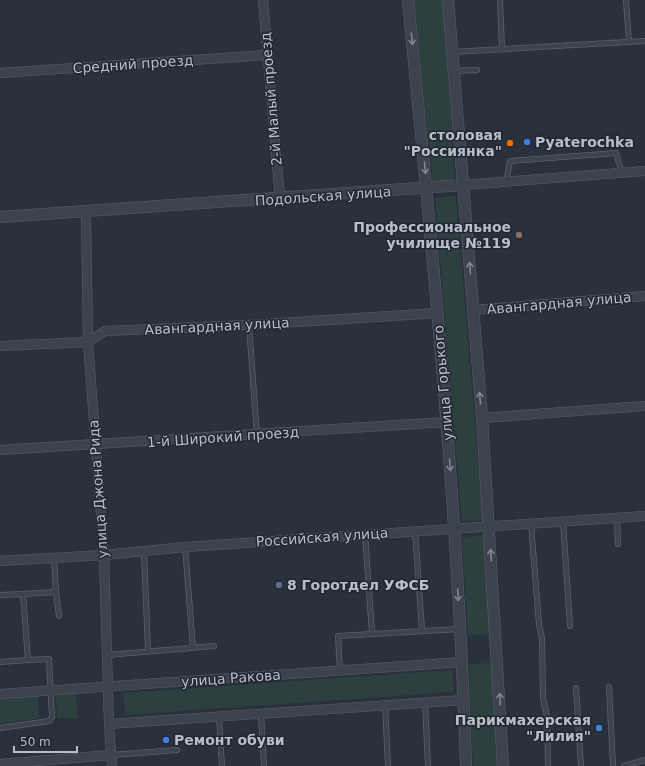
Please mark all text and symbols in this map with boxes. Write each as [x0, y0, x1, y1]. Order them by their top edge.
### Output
street label: 2-й Малый проезд [257, 32, 285, 166]
one-way arrow [408, 32, 416, 45]
street label: Средний проезд [72, 52, 194, 76]
place label: столовая "Россиянка" [404, 127, 502, 159]
place label: Pyaterochka [535, 134, 634, 150]
marker: Pyaterochka [522, 137, 532, 147]
marker: столовая "Россиянка" [505, 138, 515, 148]
one-way arrow [421, 161, 429, 174]
street label: Подольская улица [254, 183, 392, 209]
place label: Профессиональное училище №119 [353, 219, 511, 251]
marker: Профессиональное училище №119 [514, 230, 524, 240]
one-way arrow [466, 262, 473, 275]
street label: Авангардная улица [486, 289, 632, 317]
street label: Авангардная улица [144, 314, 290, 338]
street label: улица Горького [430, 324, 456, 442]
one-way arrow [476, 392, 483, 405]
street label: улица Джона Рида [85, 419, 111, 559]
street label: 1-й Широкий проезд [146, 424, 300, 450]
one-way arrow [446, 458, 453, 471]
street label: Российская улица [255, 524, 389, 550]
one-way arrow [488, 549, 495, 562]
place label: 8 Горотдел УФСБ [287, 577, 429, 593]
marker: 8 Горотдел УФСБ [274, 580, 284, 590]
one-way arrow [455, 588, 462, 601]
street label: улица Ракова [181, 667, 281, 689]
one-way arrow [496, 693, 503, 706]
place label: Парикмахерская "Лилия" [455, 712, 591, 744]
marker: Парикмахерская "Лилия" [594, 723, 604, 733]
scale bar [14, 728, 77, 754]
place label: Ремонт обуви [174, 732, 285, 748]
text: 50 m [20, 735, 51, 749]
marker: Ремонт обуви [161, 735, 171, 745]

